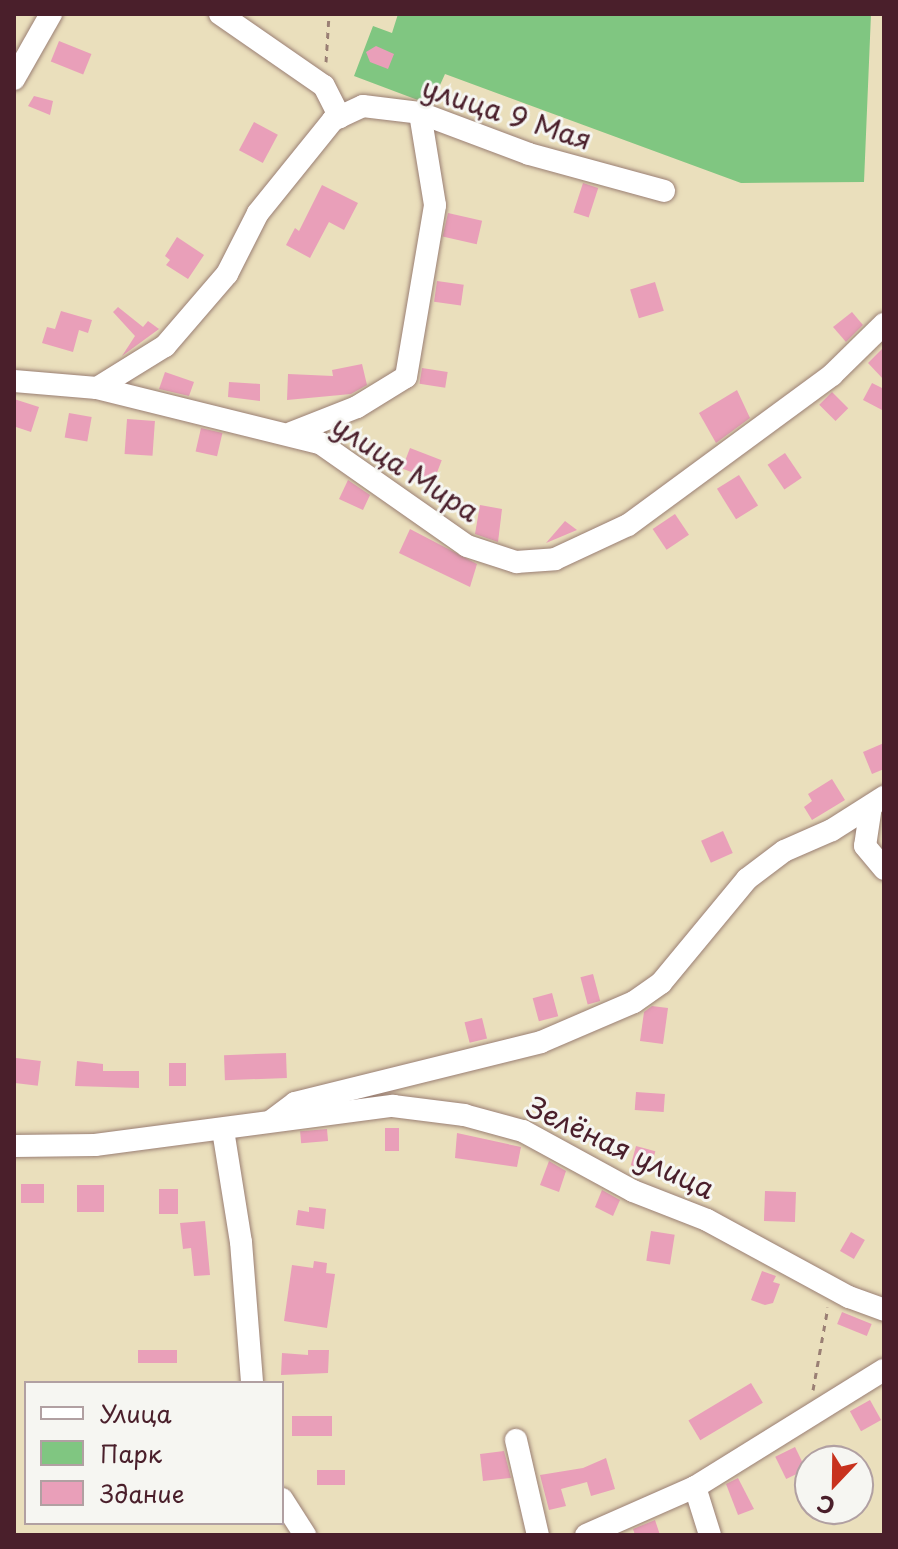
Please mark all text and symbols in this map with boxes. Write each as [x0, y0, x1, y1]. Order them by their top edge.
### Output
street label: улица 9 Мая [418, 70, 596, 156]
street label: улица Мира [325, 408, 487, 528]
street label: Зелёная улица [521, 1088, 721, 1206]
legend [24, 1381, 284, 1525]
text: Улица [100, 1395, 172, 1431]
text: Парк [100, 1435, 162, 1471]
north arrow [794, 1445, 874, 1525]
text: Здание [100, 1475, 185, 1511]
text: С [812, 1487, 839, 1524]

